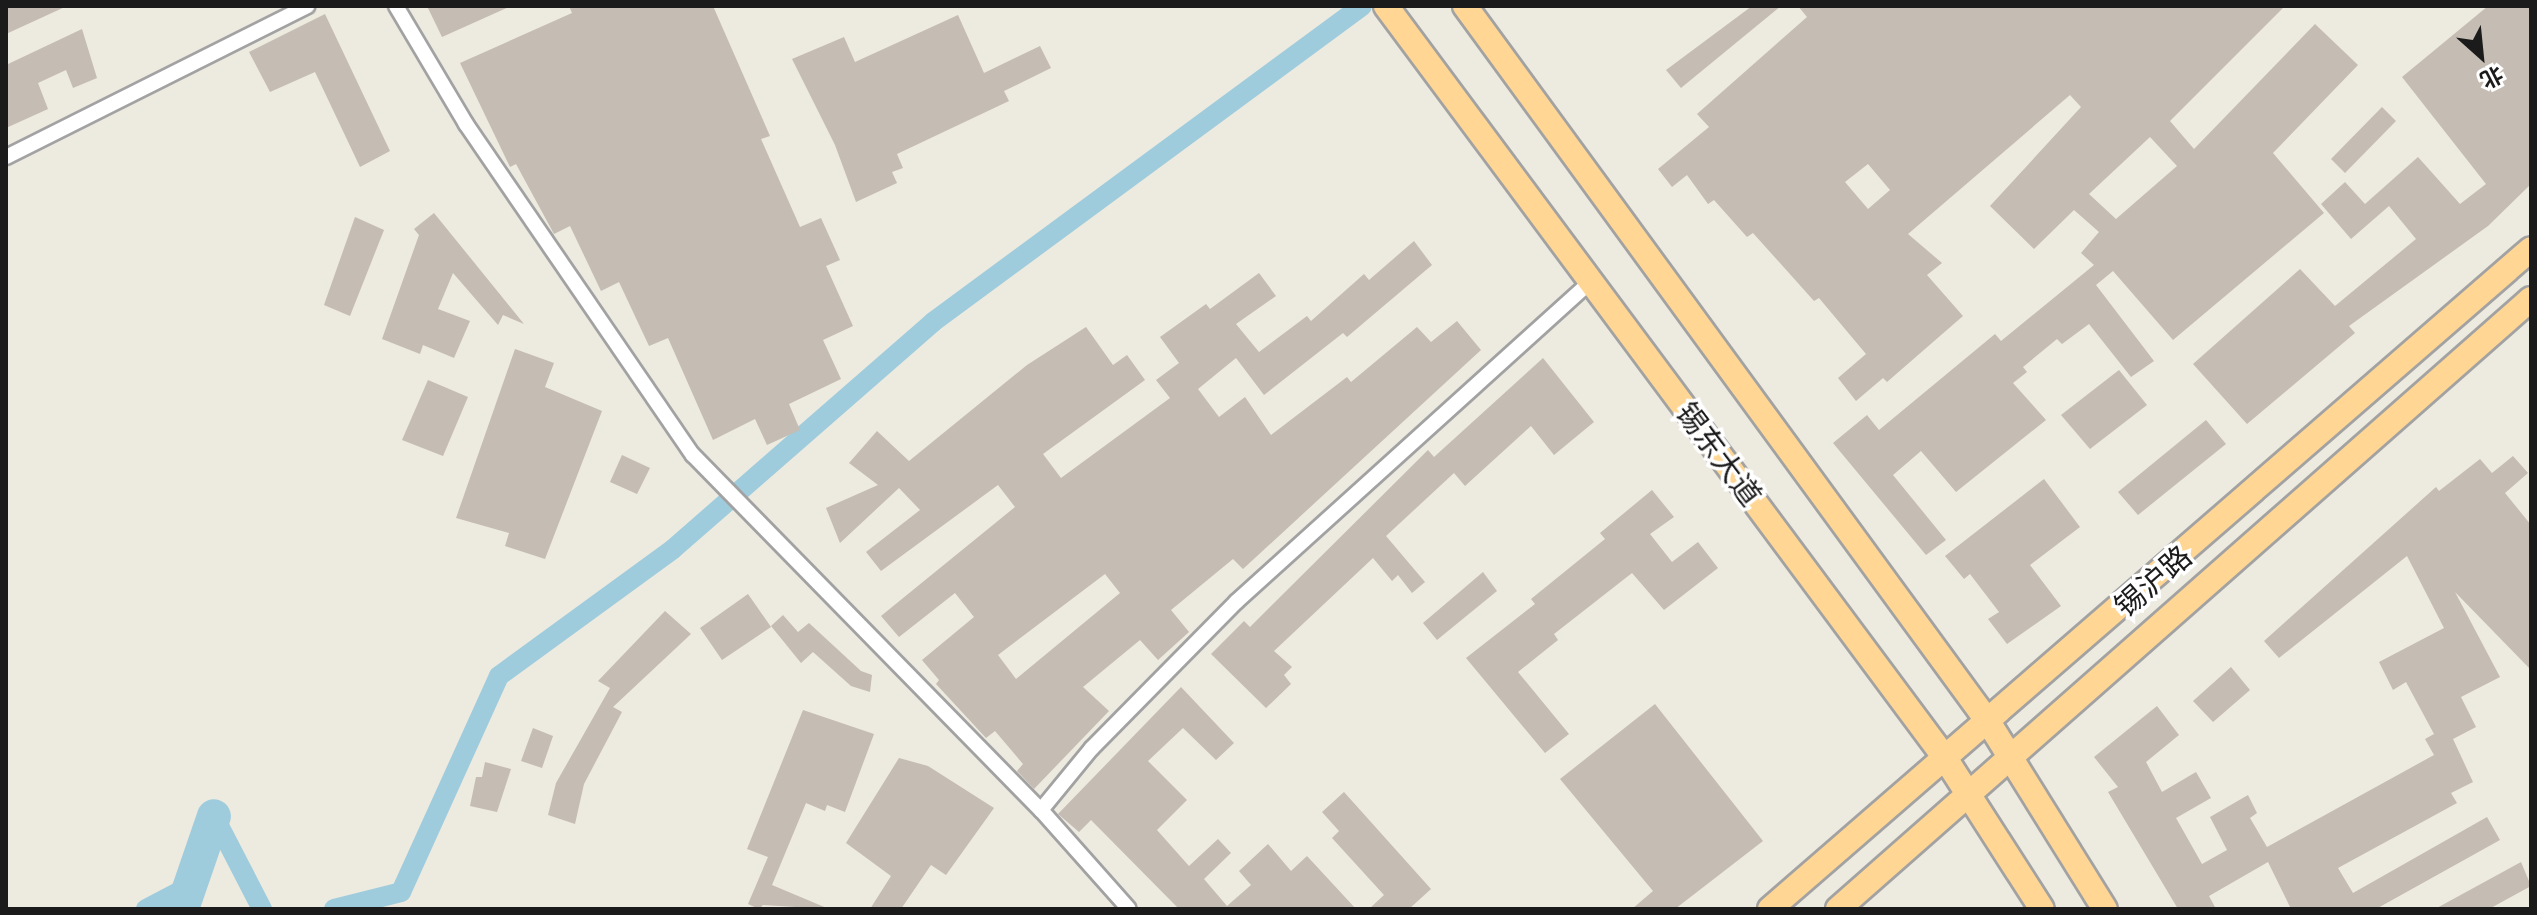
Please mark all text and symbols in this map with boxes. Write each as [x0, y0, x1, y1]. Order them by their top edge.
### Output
north arrow [2441, 16, 2521, 96]
text: 北 [2476, 60, 2508, 95]
street label: 锡东大道 [1669, 395, 1769, 513]
street label: 锡沪路 [2107, 538, 2199, 624]

